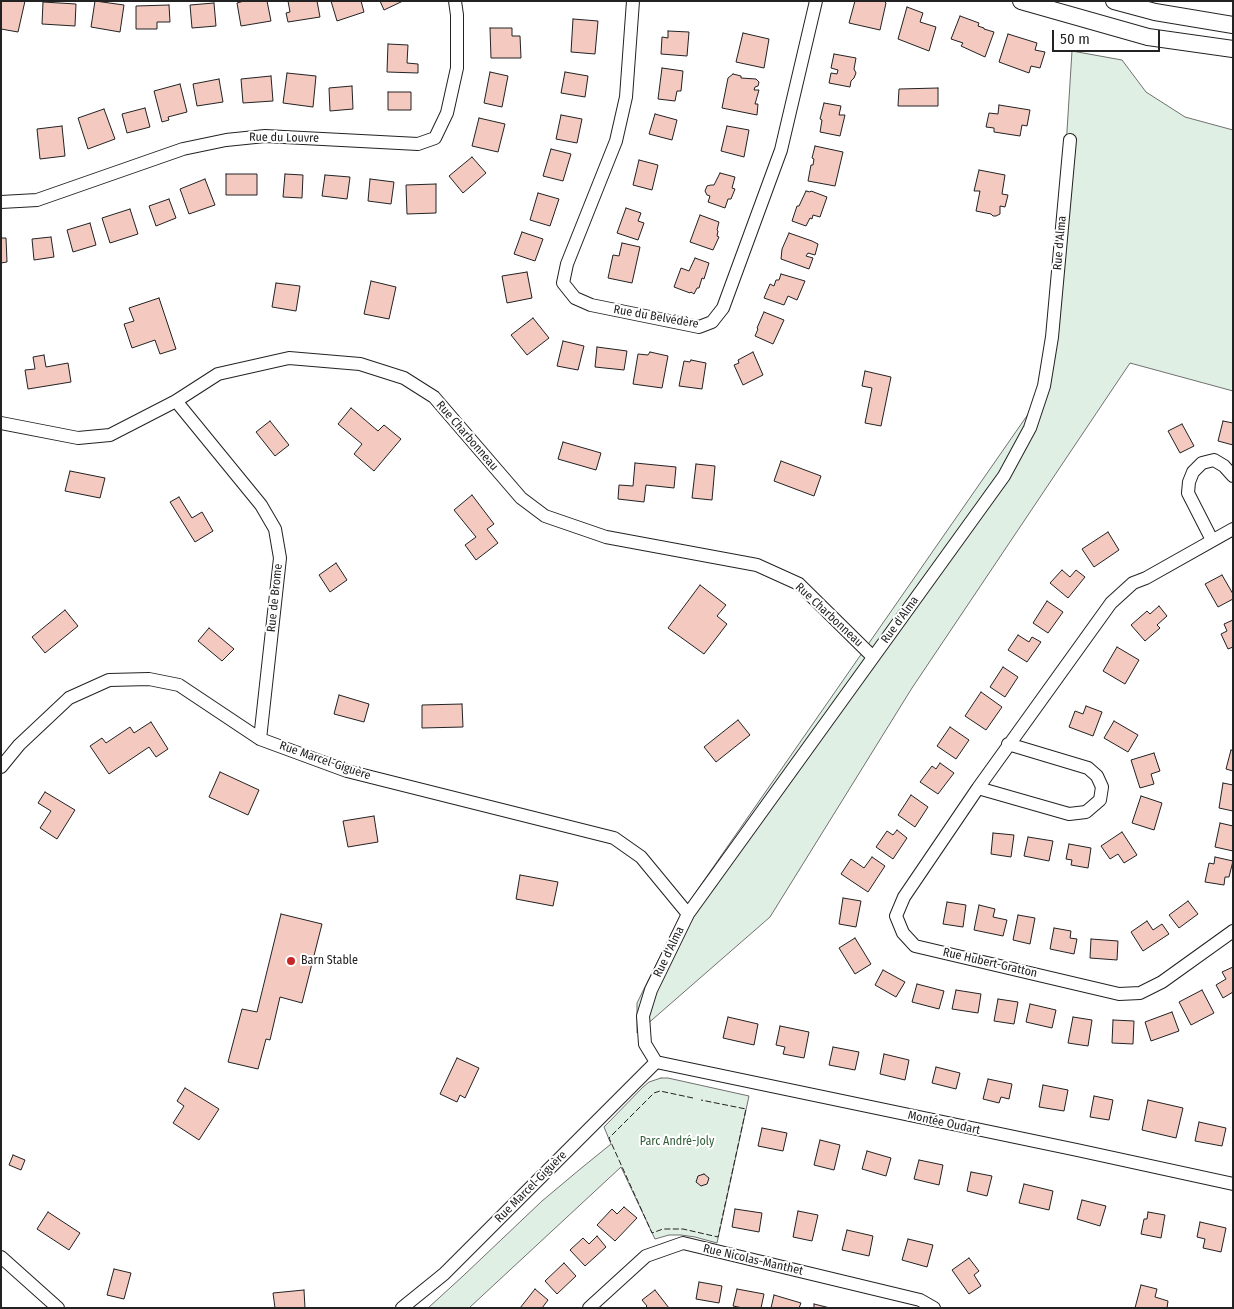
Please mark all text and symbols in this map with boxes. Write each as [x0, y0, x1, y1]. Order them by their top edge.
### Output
scale bar [1054, 20, 1162, 52]
text: 50 m [1060, 30, 1090, 48]
street label: Rue du Louvre [249, 130, 319, 146]
street label: Rue d'Alma [1050, 215, 1070, 271]
street label: Rue du Belvédère [612, 302, 700, 332]
street label: Rue Charbonneau [433, 398, 501, 474]
street label: Rue de Brome [264, 563, 286, 633]
street label: Rue Charbonneau [792, 580, 866, 650]
street label: Rue d'Alma [878, 594, 922, 646]
street label: Rue Marcel-Giguère [277, 739, 373, 783]
street label: Rue d'Alma [651, 924, 687, 980]
street label: Rue Hubert-Gratton [941, 945, 1039, 981]
place label: Barn Stable [301, 954, 358, 968]
marker: Barn Stable [285, 955, 297, 967]
street label: Montée Oudart [906, 1108, 982, 1138]
park label: Parc André-Joly [640, 1135, 714, 1149]
street label: Rue Marcel-Giguère [492, 1148, 570, 1226]
street label: Rue Nicolas-Manthet [702, 1241, 804, 1279]

